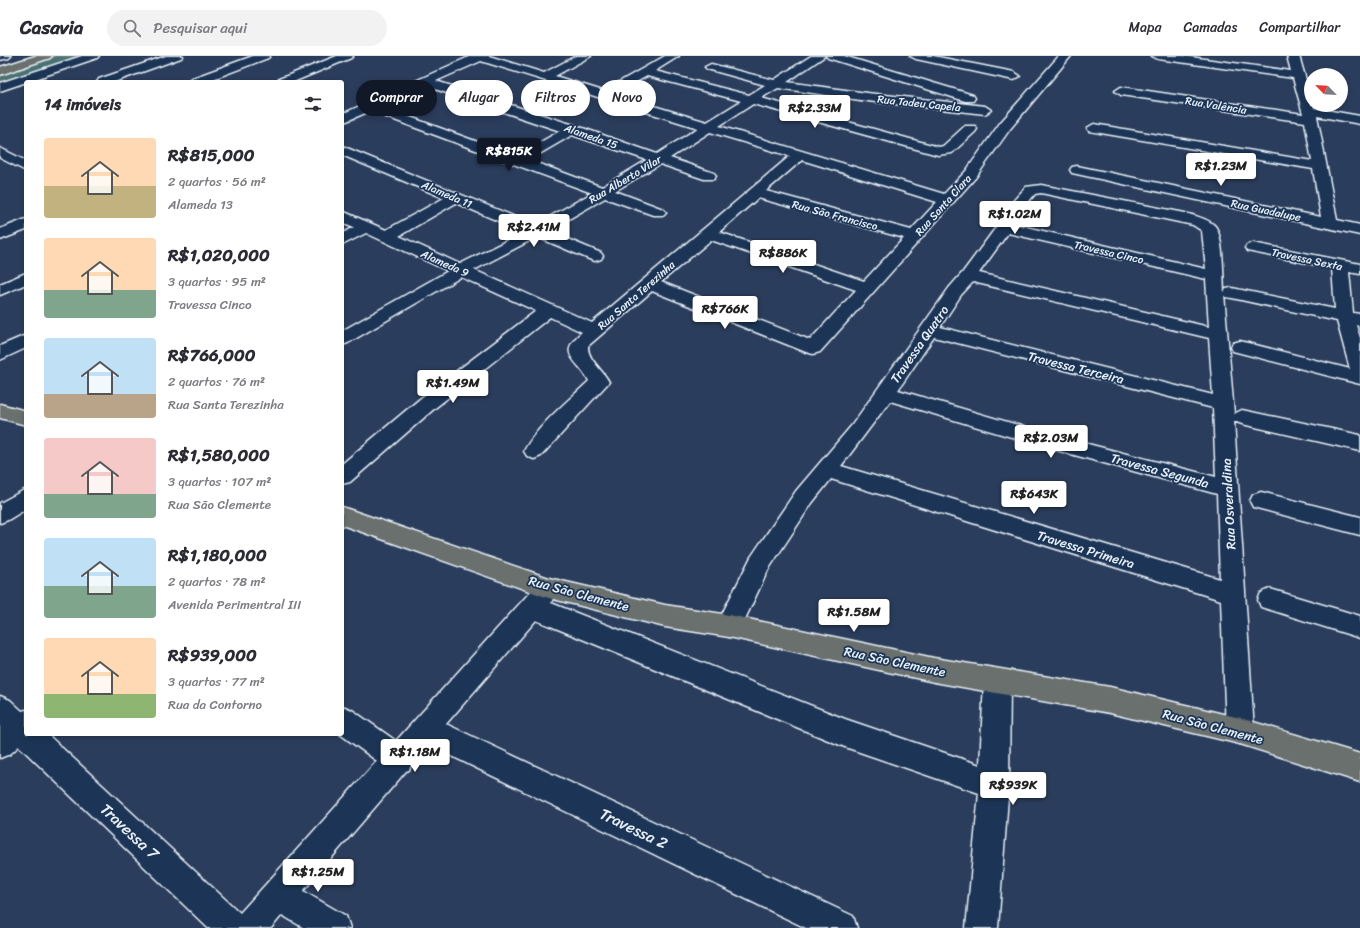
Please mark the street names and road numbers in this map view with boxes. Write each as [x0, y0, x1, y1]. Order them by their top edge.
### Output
street label: Rua Tadeu Capela [876, 90, 962, 117]
street label: Rua Valência [1184, 91, 1248, 120]
street label: Alameda 15 [561, 118, 620, 155]
street label: Rua Alberto Vilar [585, 150, 666, 209]
street label: Rua Santa Clara [910, 170, 977, 241]
street label: Alameda 11 [418, 175, 475, 214]
street label: Rua Guadalupe [1229, 194, 1303, 227]
street label: Rua São Francisco [790, 195, 880, 236]
street label: Travessa Cinco [1072, 235, 1146, 270]
street label: Travessa Sexta [1270, 243, 1345, 276]
street label: Alameda 9 [417, 244, 472, 283]
street label: Rua Santa Terezinha [593, 256, 680, 335]
street label: Travessa Quatro [884, 300, 955, 388]
street label: Travessa Terceira [1025, 344, 1127, 391]
street label: Travessa Segunda [1108, 446, 1212, 495]
street label: Rua Osveraldina [1215, 457, 1242, 550]
street label: Travessa Primeira [1034, 524, 1138, 575]
street label: Rua São Clemente [526, 569, 632, 618]
street label: Rua São Clemente [842, 640, 948, 683]
street label: Rua São Clemente [1160, 702, 1266, 751]
street label: Travessa 7 [93, 796, 167, 867]
street label: Travessa 2 [595, 799, 673, 857]

